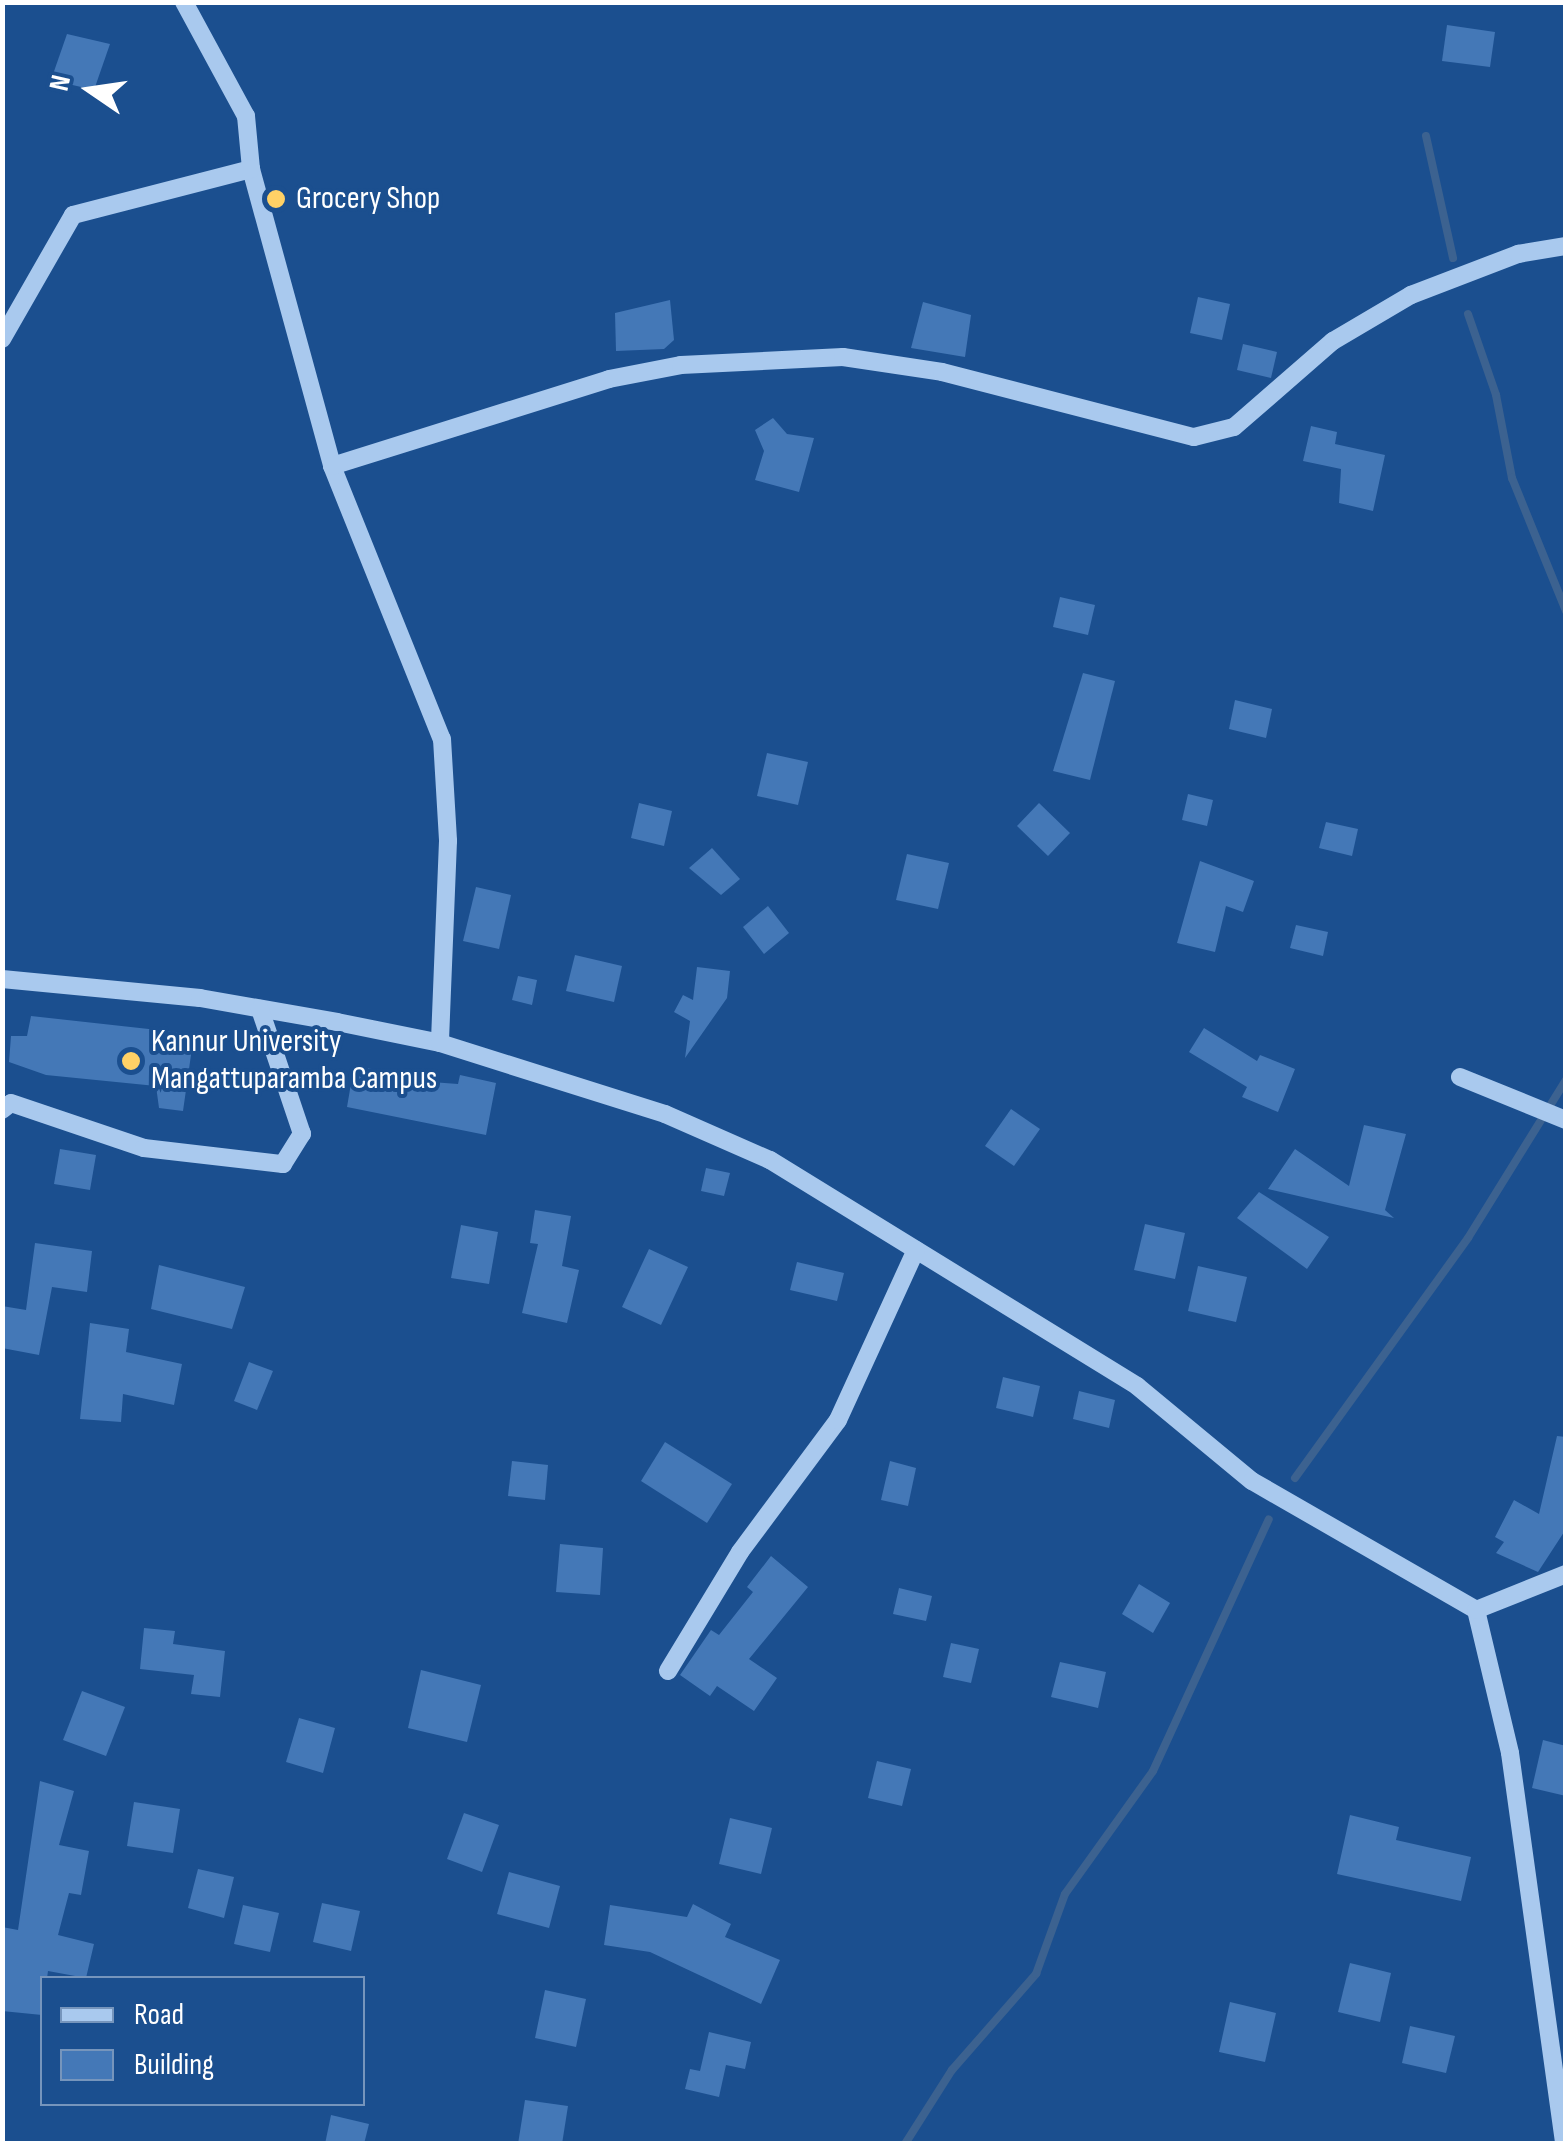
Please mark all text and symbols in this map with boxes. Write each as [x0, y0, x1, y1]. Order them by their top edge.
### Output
north arrow [40, 40, 140, 140]
text: N [43, 72, 78, 94]
place label: Grocery Shop [296, 180, 440, 218]
marker: Grocery Shop [265, 188, 287, 210]
place label: Kannur University Mangattuparamba Campus [151, 1024, 437, 1099]
marker: Kannur University Mangattuparamba Campus [120, 1050, 142, 1072]
legend [40, 1976, 365, 2106]
text: Road [134, 1997, 184, 2033]
text: Building [134, 2047, 214, 2083]

